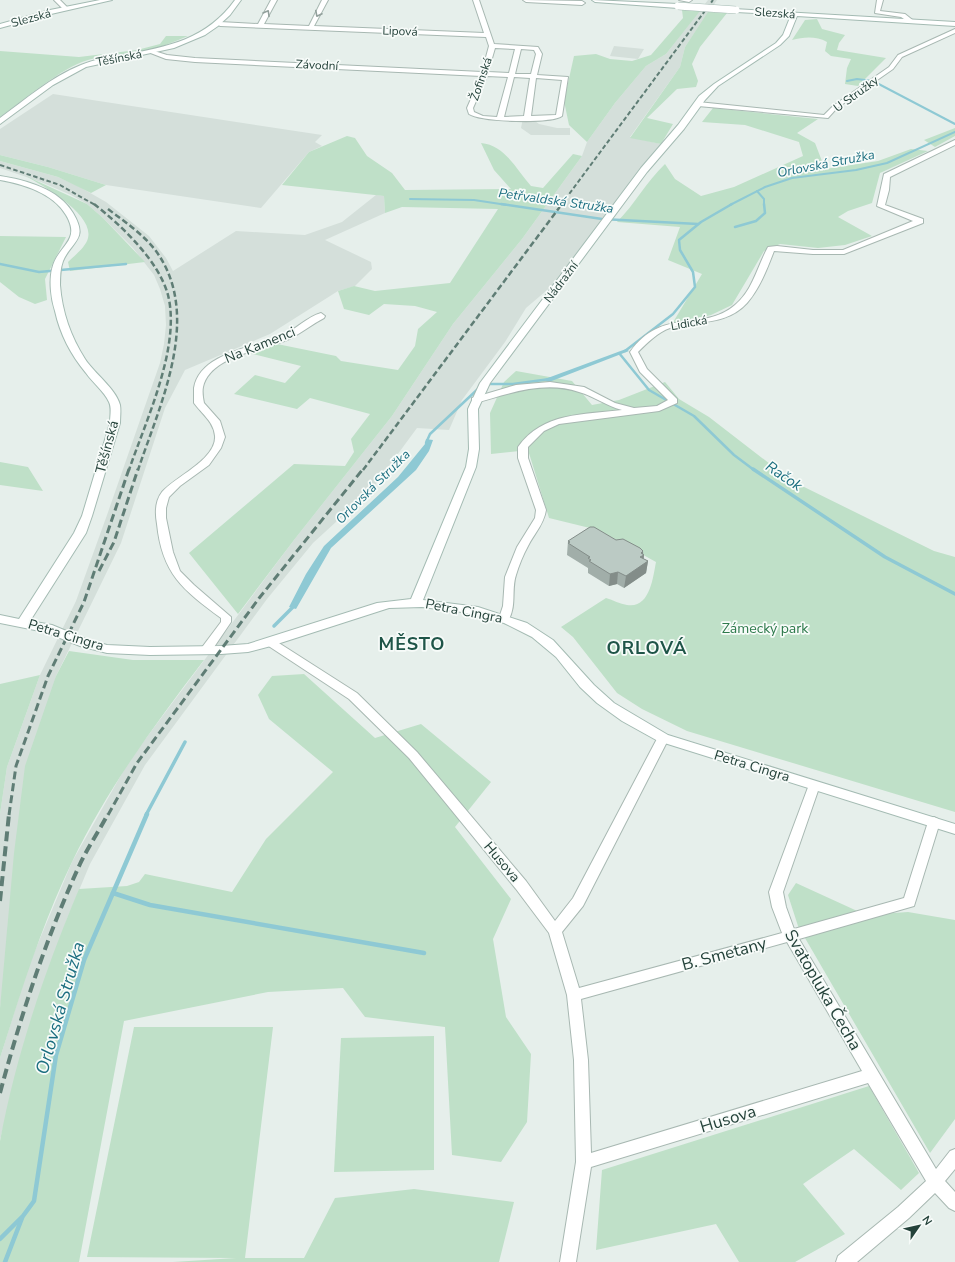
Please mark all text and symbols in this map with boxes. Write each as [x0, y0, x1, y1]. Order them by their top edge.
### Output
street label: Slezská [754, 4, 796, 22]
street label: Slezská [9, 5, 53, 31]
one-way arrow [316, 9, 323, 17]
one-way arrow [262, 10, 269, 17]
street label: Lipová [382, 22, 418, 40]
street label: Těšínská [95, 46, 143, 70]
street label: Žofinská [466, 55, 496, 103]
street label: Závodní [295, 56, 340, 74]
street label: U Stružky [830, 72, 882, 116]
water label: Orlovská Stružka [776, 146, 876, 182]
water label: Petřvaldská Stružka [497, 184, 615, 218]
street label: Nádražní [540, 257, 583, 306]
street label: Lidická [669, 312, 709, 334]
street label: Na Kamenci [222, 322, 298, 368]
street label: Těšínská [91, 419, 123, 475]
water label: Orlovská Stružka [332, 446, 414, 528]
water label: Račok [762, 456, 807, 496]
street label: Petra Cingra [424, 594, 504, 628]
street label: Petra Cingra [26, 615, 106, 655]
park label: Zámecký park [722, 619, 809, 638]
district label: MĚSTO [379, 632, 445, 656]
district label: ORLOVÁ [607, 636, 687, 660]
street label: Petra Cingra [712, 746, 792, 786]
street label: Husova [479, 838, 525, 886]
street label: Svatopluka Čecha [779, 925, 867, 1055]
street label: B. Smetany [679, 932, 769, 976]
water label: Orlovská Stružka [30, 939, 90, 1077]
street label: Husova [697, 1100, 759, 1138]
north arrow [899, 1206, 939, 1246]
text: N [918, 1213, 935, 1228]

